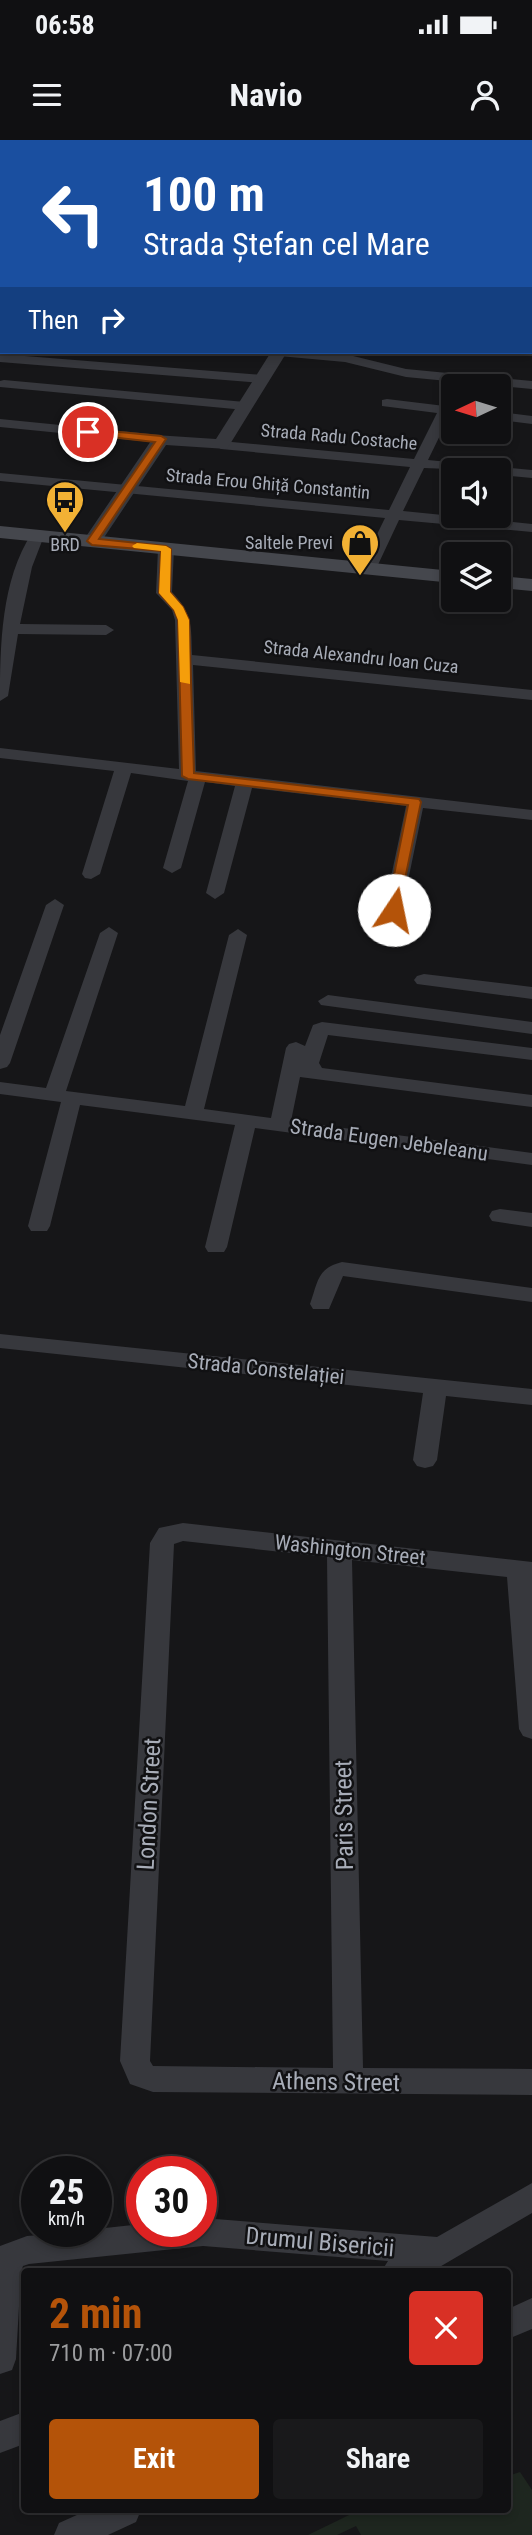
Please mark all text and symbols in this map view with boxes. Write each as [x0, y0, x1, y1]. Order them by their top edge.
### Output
text: 06:58 [35, 10, 95, 40]
icon: menu [28, 76, 66, 114]
text: Navio [230, 76, 302, 114]
icon: person [466, 76, 504, 114]
text: 100 m [143, 166, 265, 223]
icon: left [28, 168, 119, 259]
text: Strada Ștefan cel Mare [143, 225, 430, 263]
icon: right [93, 301, 131, 339]
text: Then [28, 305, 79, 335]
north arrow [441, 374, 511, 444]
map controls [441, 374, 511, 612]
pin [58, 402, 118, 462]
icon: arrive [69, 413, 107, 451]
street label: Strada Radu Costache [260, 419, 418, 454]
button: sound [441, 458, 511, 528]
street label: Strada Erou Ghiță Constantin [165, 464, 371, 504]
bus stop icon: BRD [44, 479, 86, 534]
shop icon: Saltele Previ [339, 522, 381, 577]
place label: Saltele Previ [245, 532, 333, 553]
place label: BRD [50, 534, 80, 555]
button: layers [441, 542, 511, 612]
street label: Strada Alexandru Ioan Cuza [262, 636, 460, 677]
position arrow [357, 873, 431, 947]
street label: Strada Eugen Jebeleanu [289, 1114, 489, 1166]
street label: Strada Constelației [186, 1349, 345, 1390]
street label: Washington Street [273, 1530, 427, 1570]
street label: London Street [132, 1737, 166, 1871]
street label: Paris Street [329, 1760, 359, 1870]
street label: Athens Street [272, 2067, 400, 2097]
speed limit sign: 30 [126, 2156, 217, 2247]
text: 25 [49, 2172, 84, 2213]
text: km/h [48, 2208, 85, 2229]
street label: Drumul Bisericii [245, 2222, 395, 2262]
text: 2 min [49, 2289, 142, 2338]
button: close [409, 2291, 483, 2365]
text: 710 m · 07:00 [49, 2340, 173, 2367]
button: Exit [49, 2419, 259, 2499]
button: Share [273, 2419, 483, 2499]

